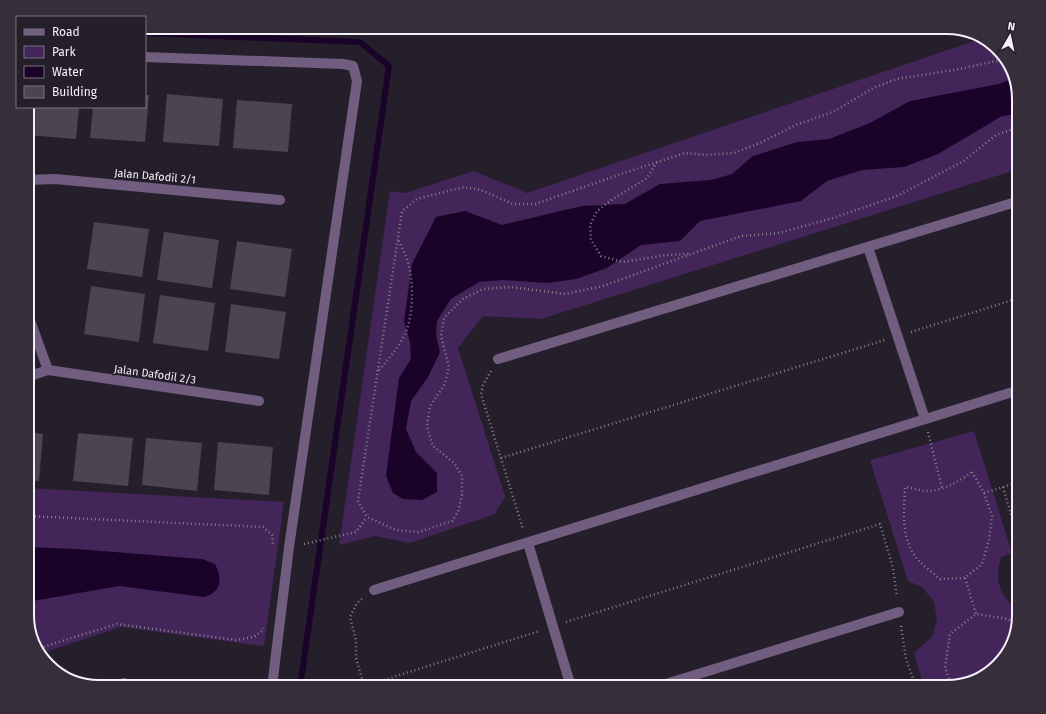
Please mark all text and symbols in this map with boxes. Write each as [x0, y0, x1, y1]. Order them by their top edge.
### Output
legend [16, 16, 146, 108]
north arrow [990, 16, 1030, 56]
text: N [1007, 20, 1016, 34]
text: Road [52, 25, 80, 39]
text: Park [52, 45, 76, 59]
text: Water [52, 65, 84, 79]
text: Building [52, 85, 98, 99]
street label: Jalan Dafodil 2/1 [114, 166, 196, 187]
street label: Jalan Dafodil 2/3 [113, 362, 197, 387]

